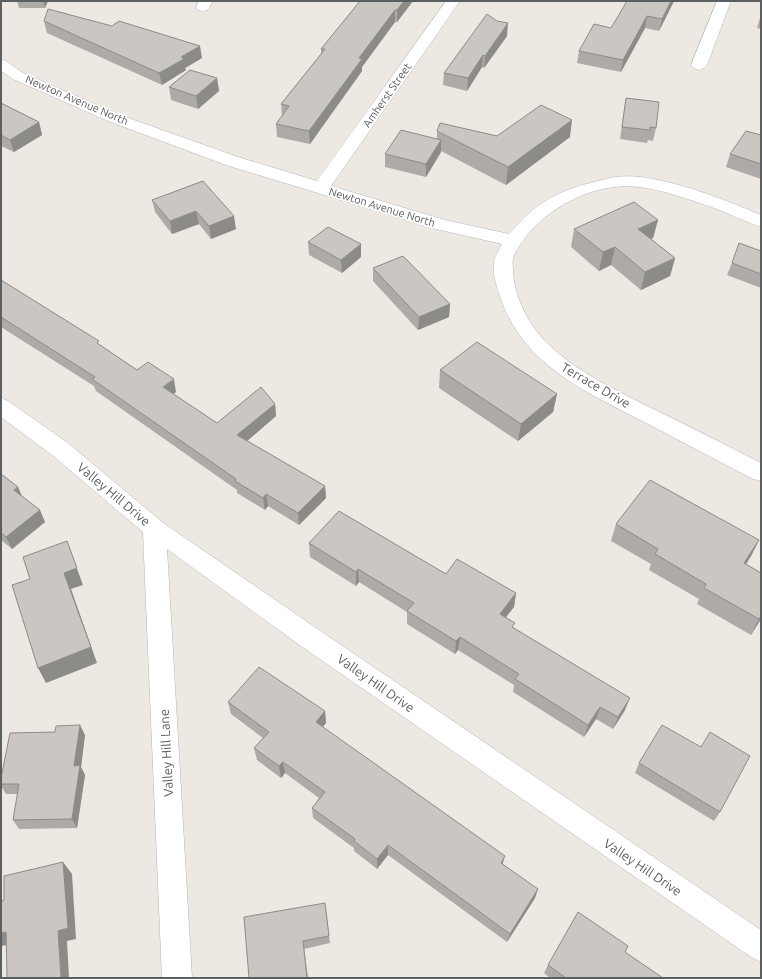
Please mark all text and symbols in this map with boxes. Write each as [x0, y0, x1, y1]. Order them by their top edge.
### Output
street label: Amherst Street [360, 60, 414, 129]
street label: Newton Avenue North [24, 73, 130, 127]
street label: Newton Avenue North [327, 185, 437, 229]
street label: Terrace Drive [559, 360, 633, 410]
street label: Valley Hill Drive [75, 459, 153, 529]
street label: Valley Hill Drive [335, 651, 417, 715]
street label: Valley Hill Lane [157, 709, 175, 797]
street label: Valley Hill Drive [601, 836, 685, 898]

